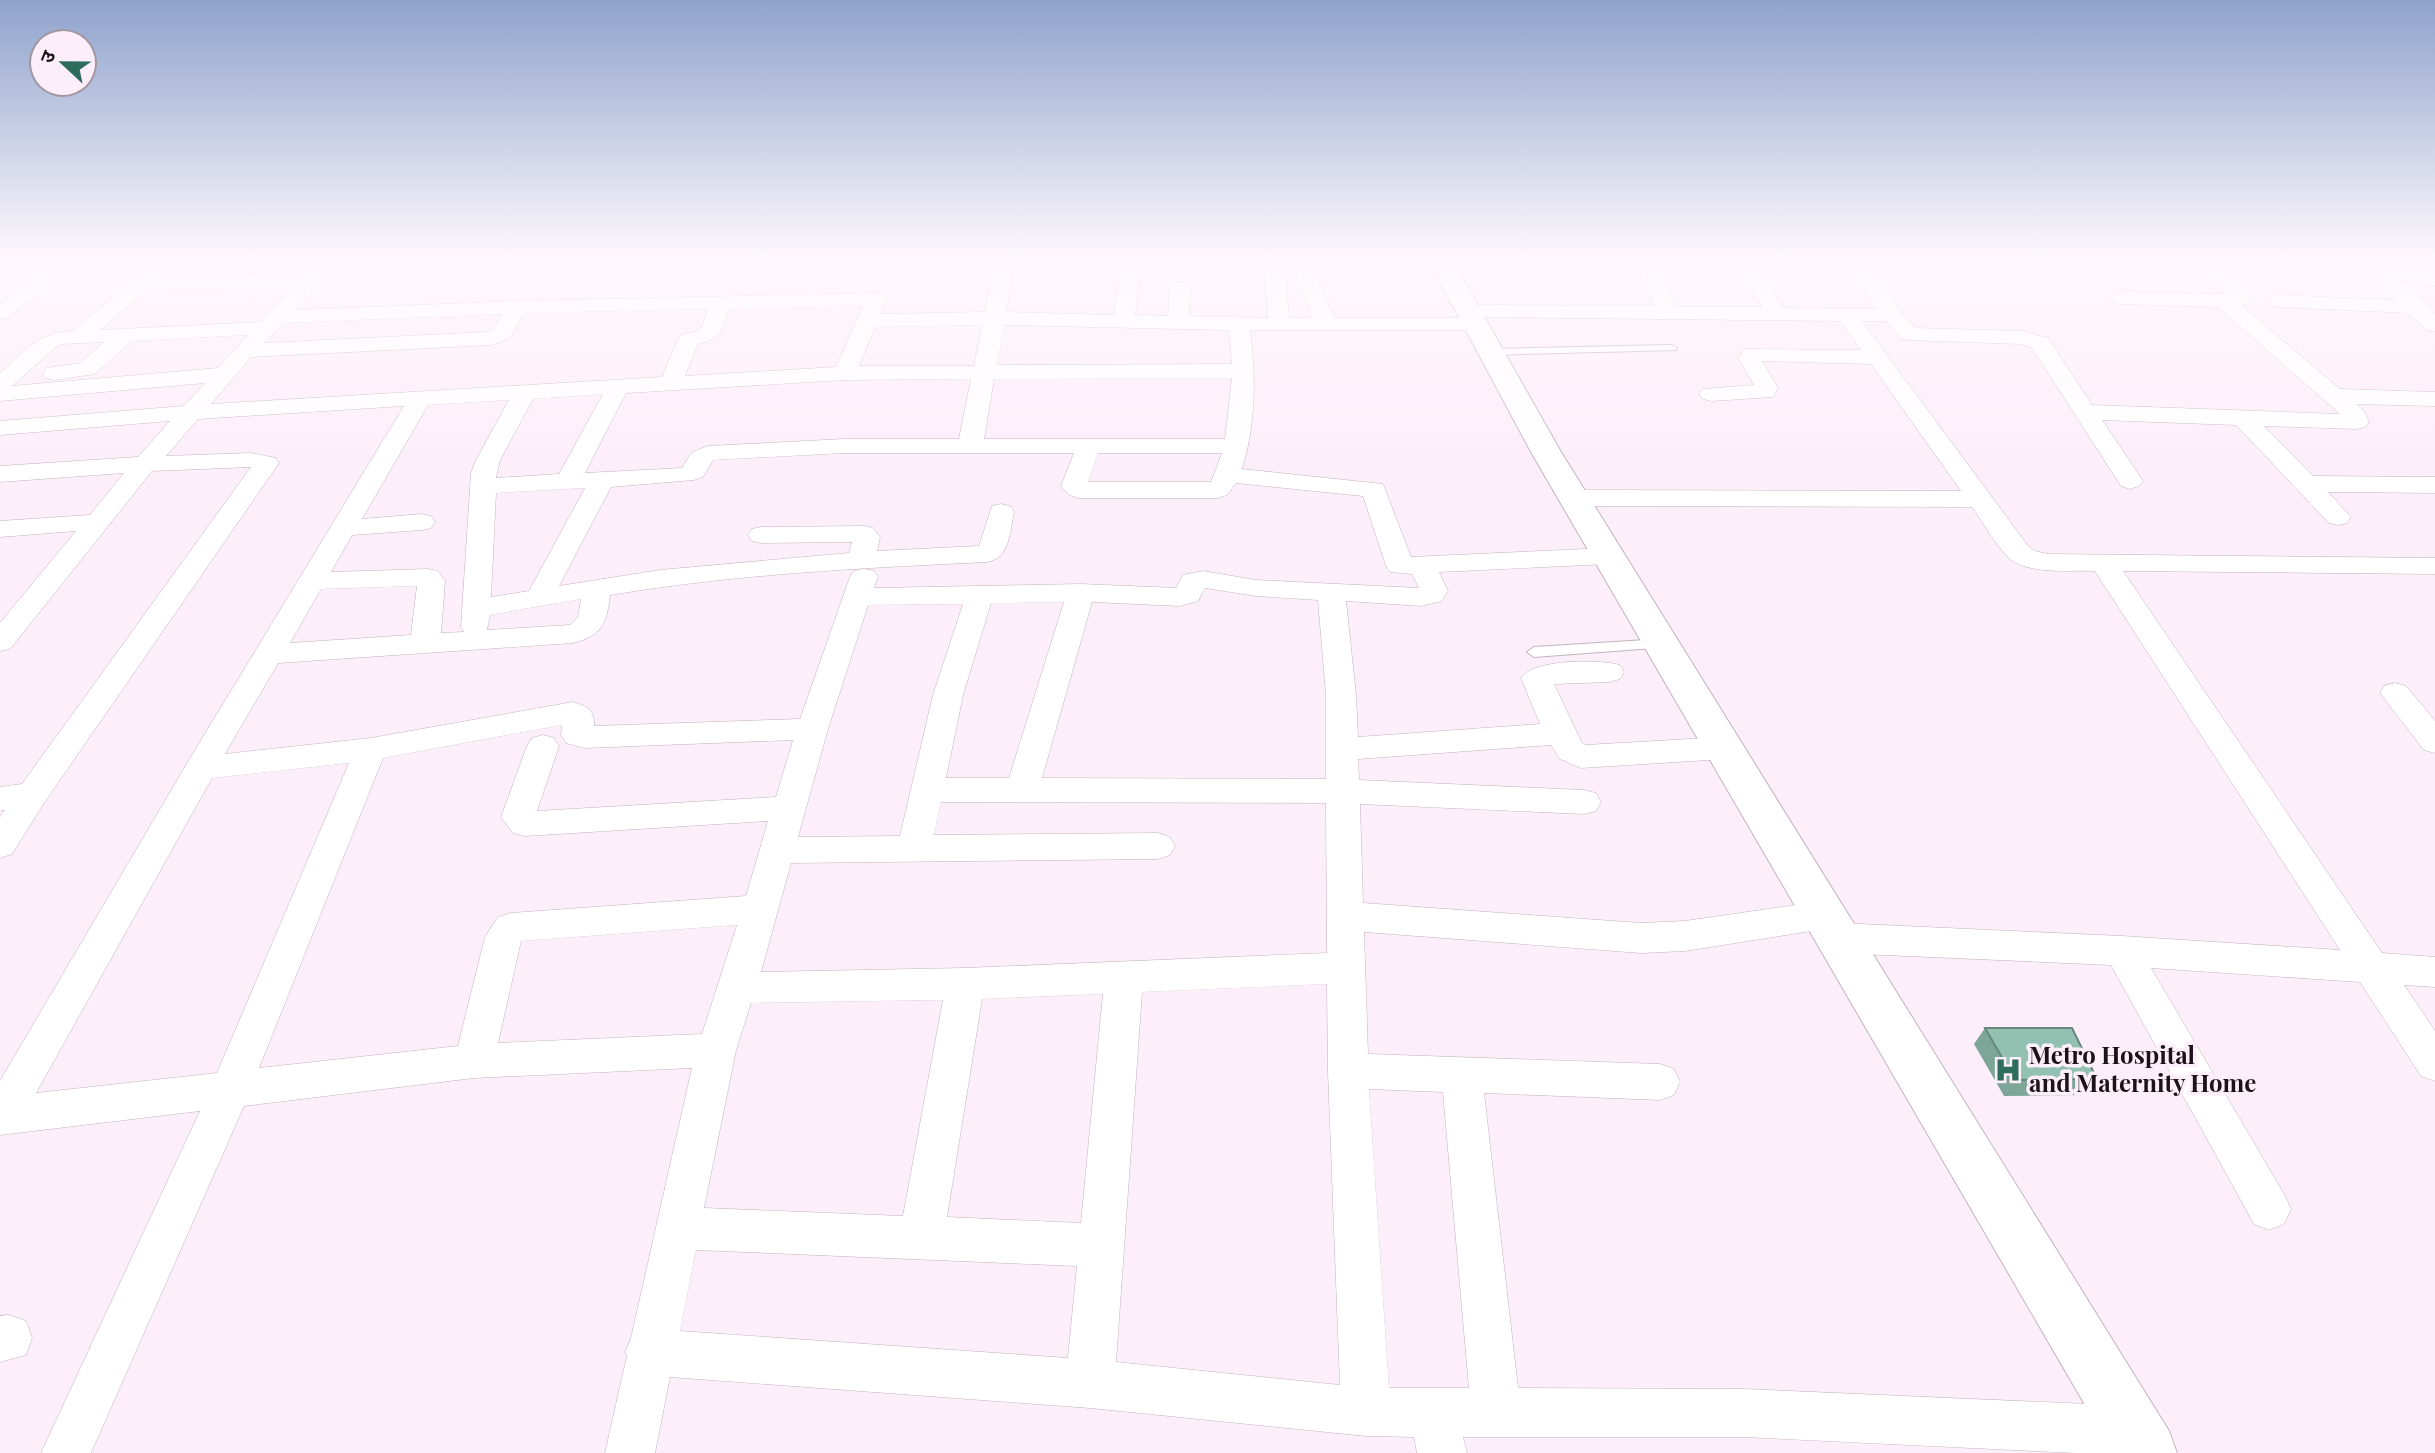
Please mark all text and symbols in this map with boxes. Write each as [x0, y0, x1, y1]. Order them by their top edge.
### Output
north arrow [28, 28, 98, 98]
text: उ [32, 45, 61, 66]
place label: Metro Hospital and Maternity Home [2029, 1038, 2256, 1098]
hospital icon: Metro Hospital and Maternity Home [1993, 1055, 2023, 1085]

